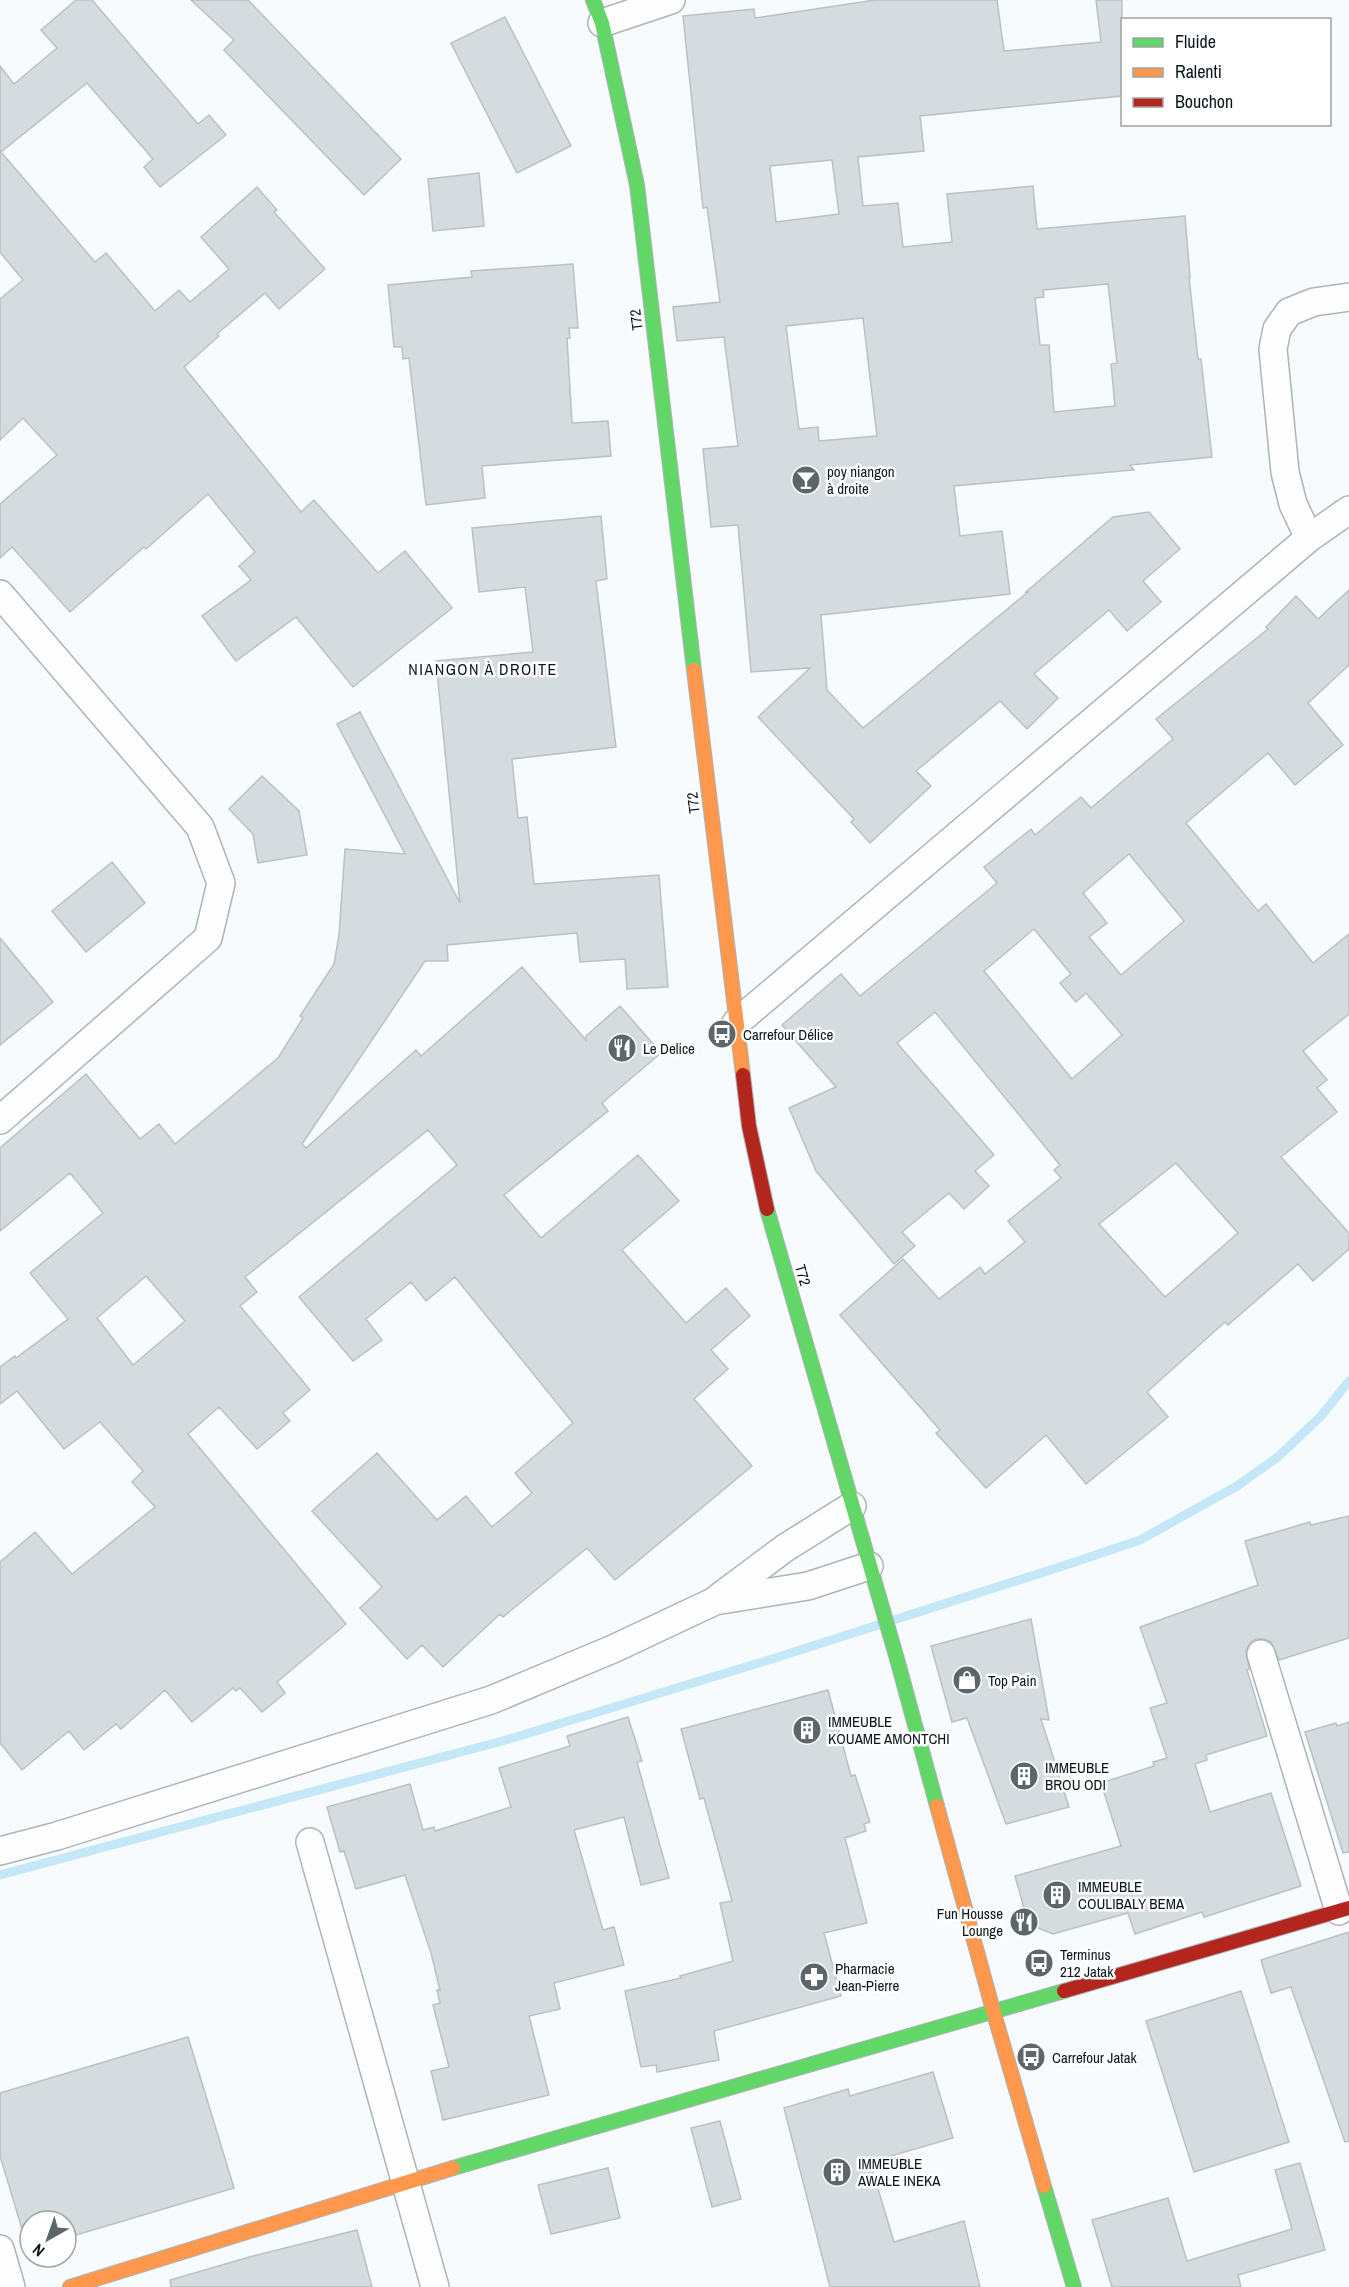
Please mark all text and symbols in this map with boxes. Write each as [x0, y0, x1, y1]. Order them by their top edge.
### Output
legend [1121, 18, 1331, 126]
text: Fluide [1175, 29, 1216, 54]
text: Ralenti [1175, 59, 1222, 84]
text: Bouchon [1175, 89, 1233, 114]
street label: T72 [624, 308, 648, 332]
place label: poy niangon à droite [827, 461, 895, 499]
bar icon: poy niangon à droite [790, 464, 822, 496]
district label: NIANGON À DROITE [408, 658, 558, 680]
street label: T72 [681, 791, 705, 815]
bus stop icon: Carrefour Délice [706, 1018, 738, 1050]
place label: Carrefour Délice [743, 1024, 833, 1045]
restaurant icon: Le Delice [606, 1032, 638, 1064]
place label: Le Delice [643, 1038, 695, 1059]
street label: T72 [790, 1262, 816, 1288]
shop icon: Top Pain [951, 1664, 983, 1696]
place label: Top Pain [988, 1670, 1037, 1691]
place label: IMMEUBLE KOUAME AMONTCHI [828, 1711, 950, 1749]
building icon: IMMEUBLE KOUAME AMONTCHI [791, 1714, 823, 1746]
place label: IMMEUBLE BROU ODI [1045, 1757, 1109, 1795]
building icon: IMMEUBLE BROU ODI [1008, 1760, 1040, 1792]
place label: IMMEUBLE COULIBALY BEMA [1078, 1876, 1185, 1914]
building icon: IMMEUBLE COULIBALY BEMA [1041, 1879, 1073, 1911]
place label: Fun Housse Lounge [937, 1903, 1003, 1941]
restaurant icon: Fun Housse Lounge [1008, 1906, 1040, 1938]
place label: Terminus 212 Jatak [1060, 1944, 1114, 1982]
bus stop icon: Terminus 212 Jatak [1023, 1947, 1055, 1979]
place label: Pharmacie Jean-Pierre [835, 1958, 899, 1996]
pharmacy icon: Pharmacie Jean-Pierre [798, 1961, 830, 1993]
bus stop icon: Carrefour Jatak [1015, 2041, 1047, 2073]
place label: Carrefour Jatak [1052, 2047, 1138, 2068]
place label: IMMEUBLE AWALE INEKA [857, 2153, 941, 2191]
building icon: IMMEUBLE AWALE INEKA [821, 2156, 853, 2188]
north arrow [18, 2209, 78, 2269]
text: N [28, 2239, 49, 2262]

